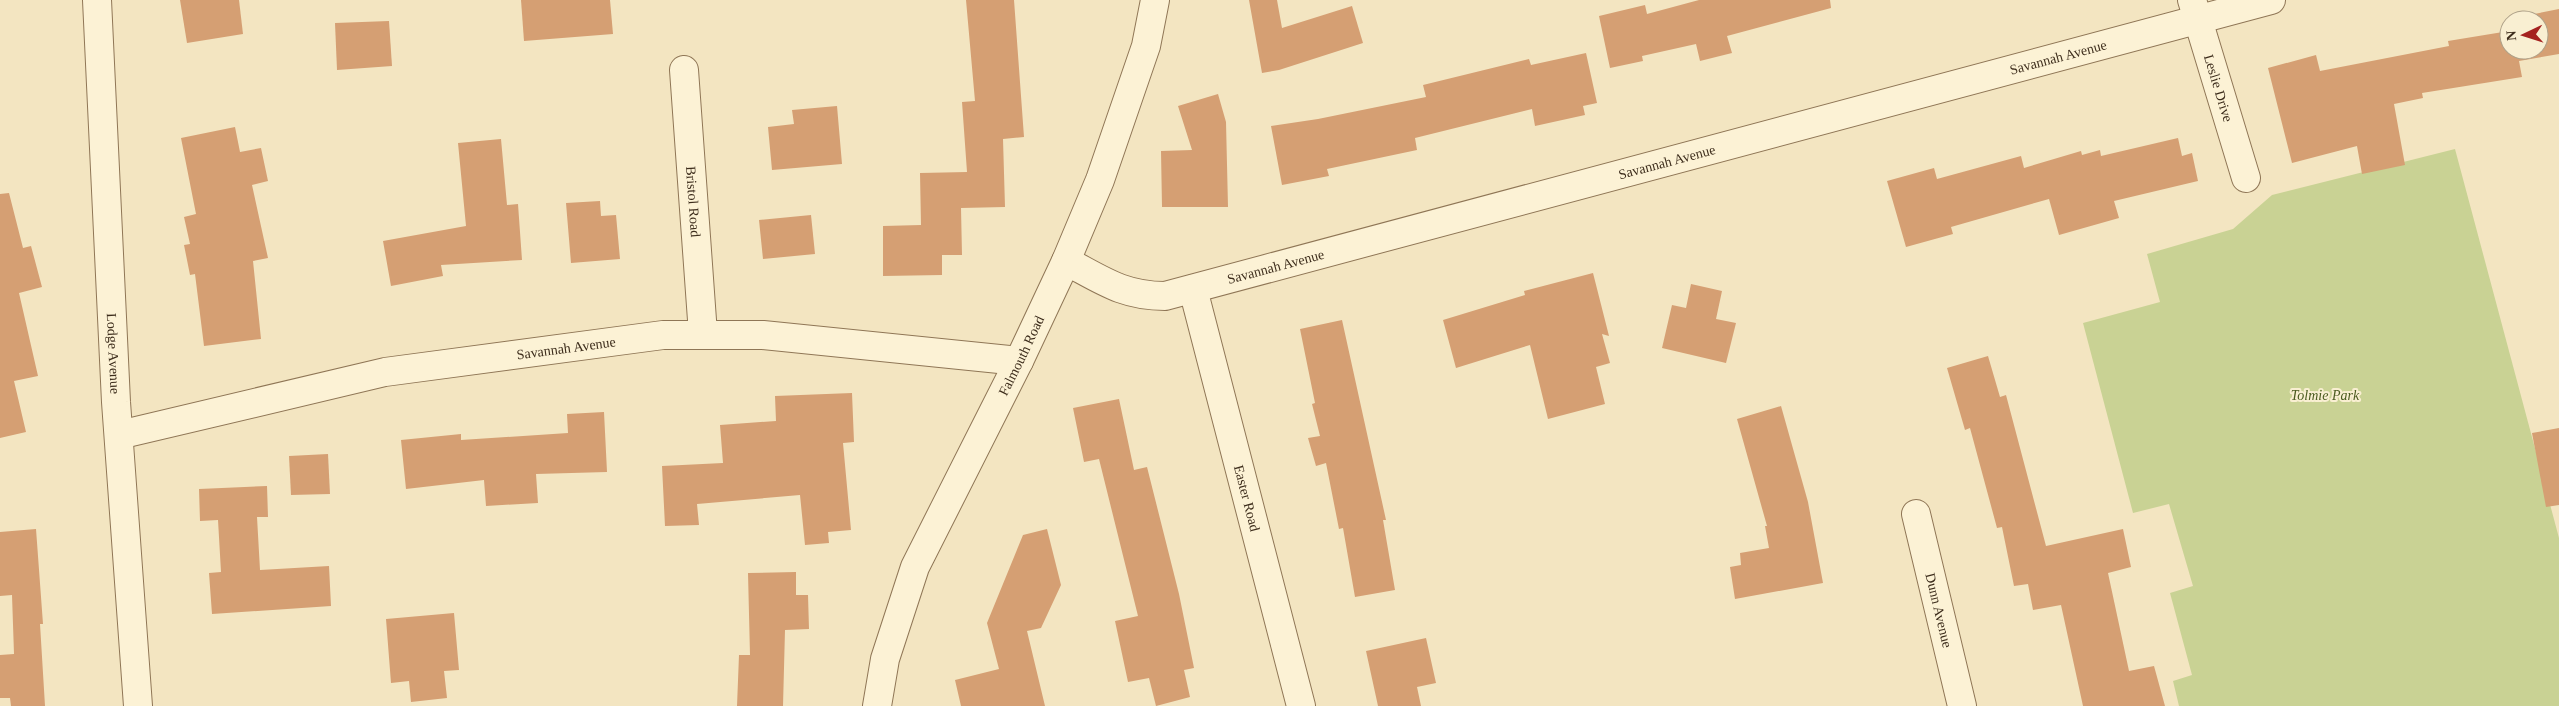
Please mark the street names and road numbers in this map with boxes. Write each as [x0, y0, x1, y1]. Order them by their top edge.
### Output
street label: Savannah Avenue [2008, 37, 2108, 77]
street label: Leslie Drive [2201, 53, 2236, 124]
street label: Savannah Avenue [1617, 142, 1717, 182]
street label: Bristol Road [683, 166, 704, 238]
street label: Savannah Avenue [1226, 246, 1326, 287]
street label: Lodge Avenue [104, 313, 123, 394]
street label: Falmouth Road [995, 313, 1047, 398]
street label: Savannah Avenue [516, 334, 616, 362]
street label: Easter Road [1231, 463, 1263, 533]
street label: Dunn Avenue [1923, 571, 1955, 649]

